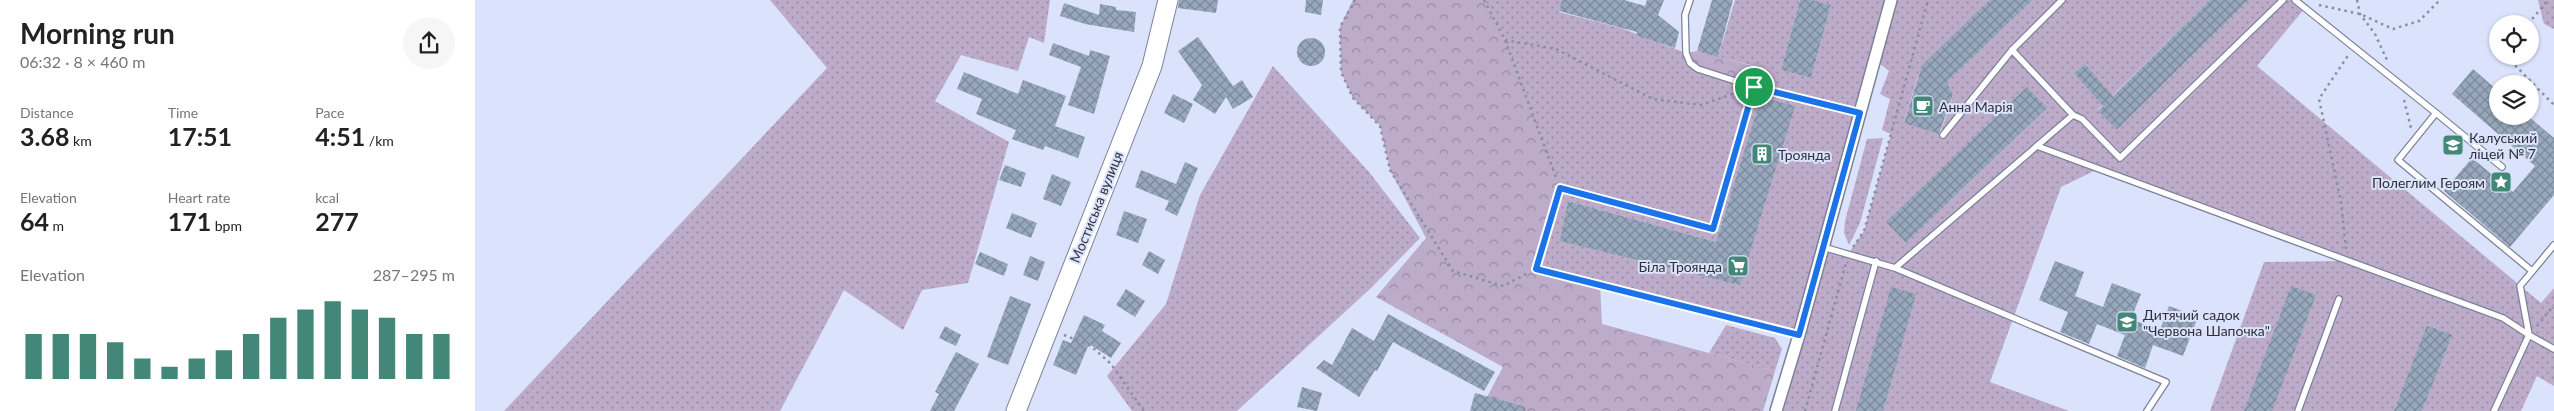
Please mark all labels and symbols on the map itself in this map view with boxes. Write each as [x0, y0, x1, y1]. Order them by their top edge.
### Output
pin [1733, 66, 1775, 108]
cafe icon: Анна Марія [1911, 94, 1935, 118]
place label: Анна Марія [1939, 98, 2013, 115]
place label: Калуський ліцей № 7 [2469, 129, 2537, 162]
school or university icon: Калуський ліцей № 7 [2441, 133, 2465, 157]
building icon: Троянда [1750, 142, 1774, 166]
place label: Троянда [1778, 146, 1831, 163]
street label: Мостиська вулиця [1066, 149, 1126, 265]
place icon: Полеглим Героям [2489, 170, 2513, 194]
place label: Полеглим Героям [2372, 174, 2485, 191]
supermarket icon: Біла Троянда [1726, 254, 1750, 278]
place label: Біла Троянда [1638, 258, 1722, 275]
place label: Дитячий садок "Червона Шапочка" [2143, 306, 2270, 339]
school or university icon: Дитячий садок "Червона Шапочка" [2115, 310, 2139, 334]

